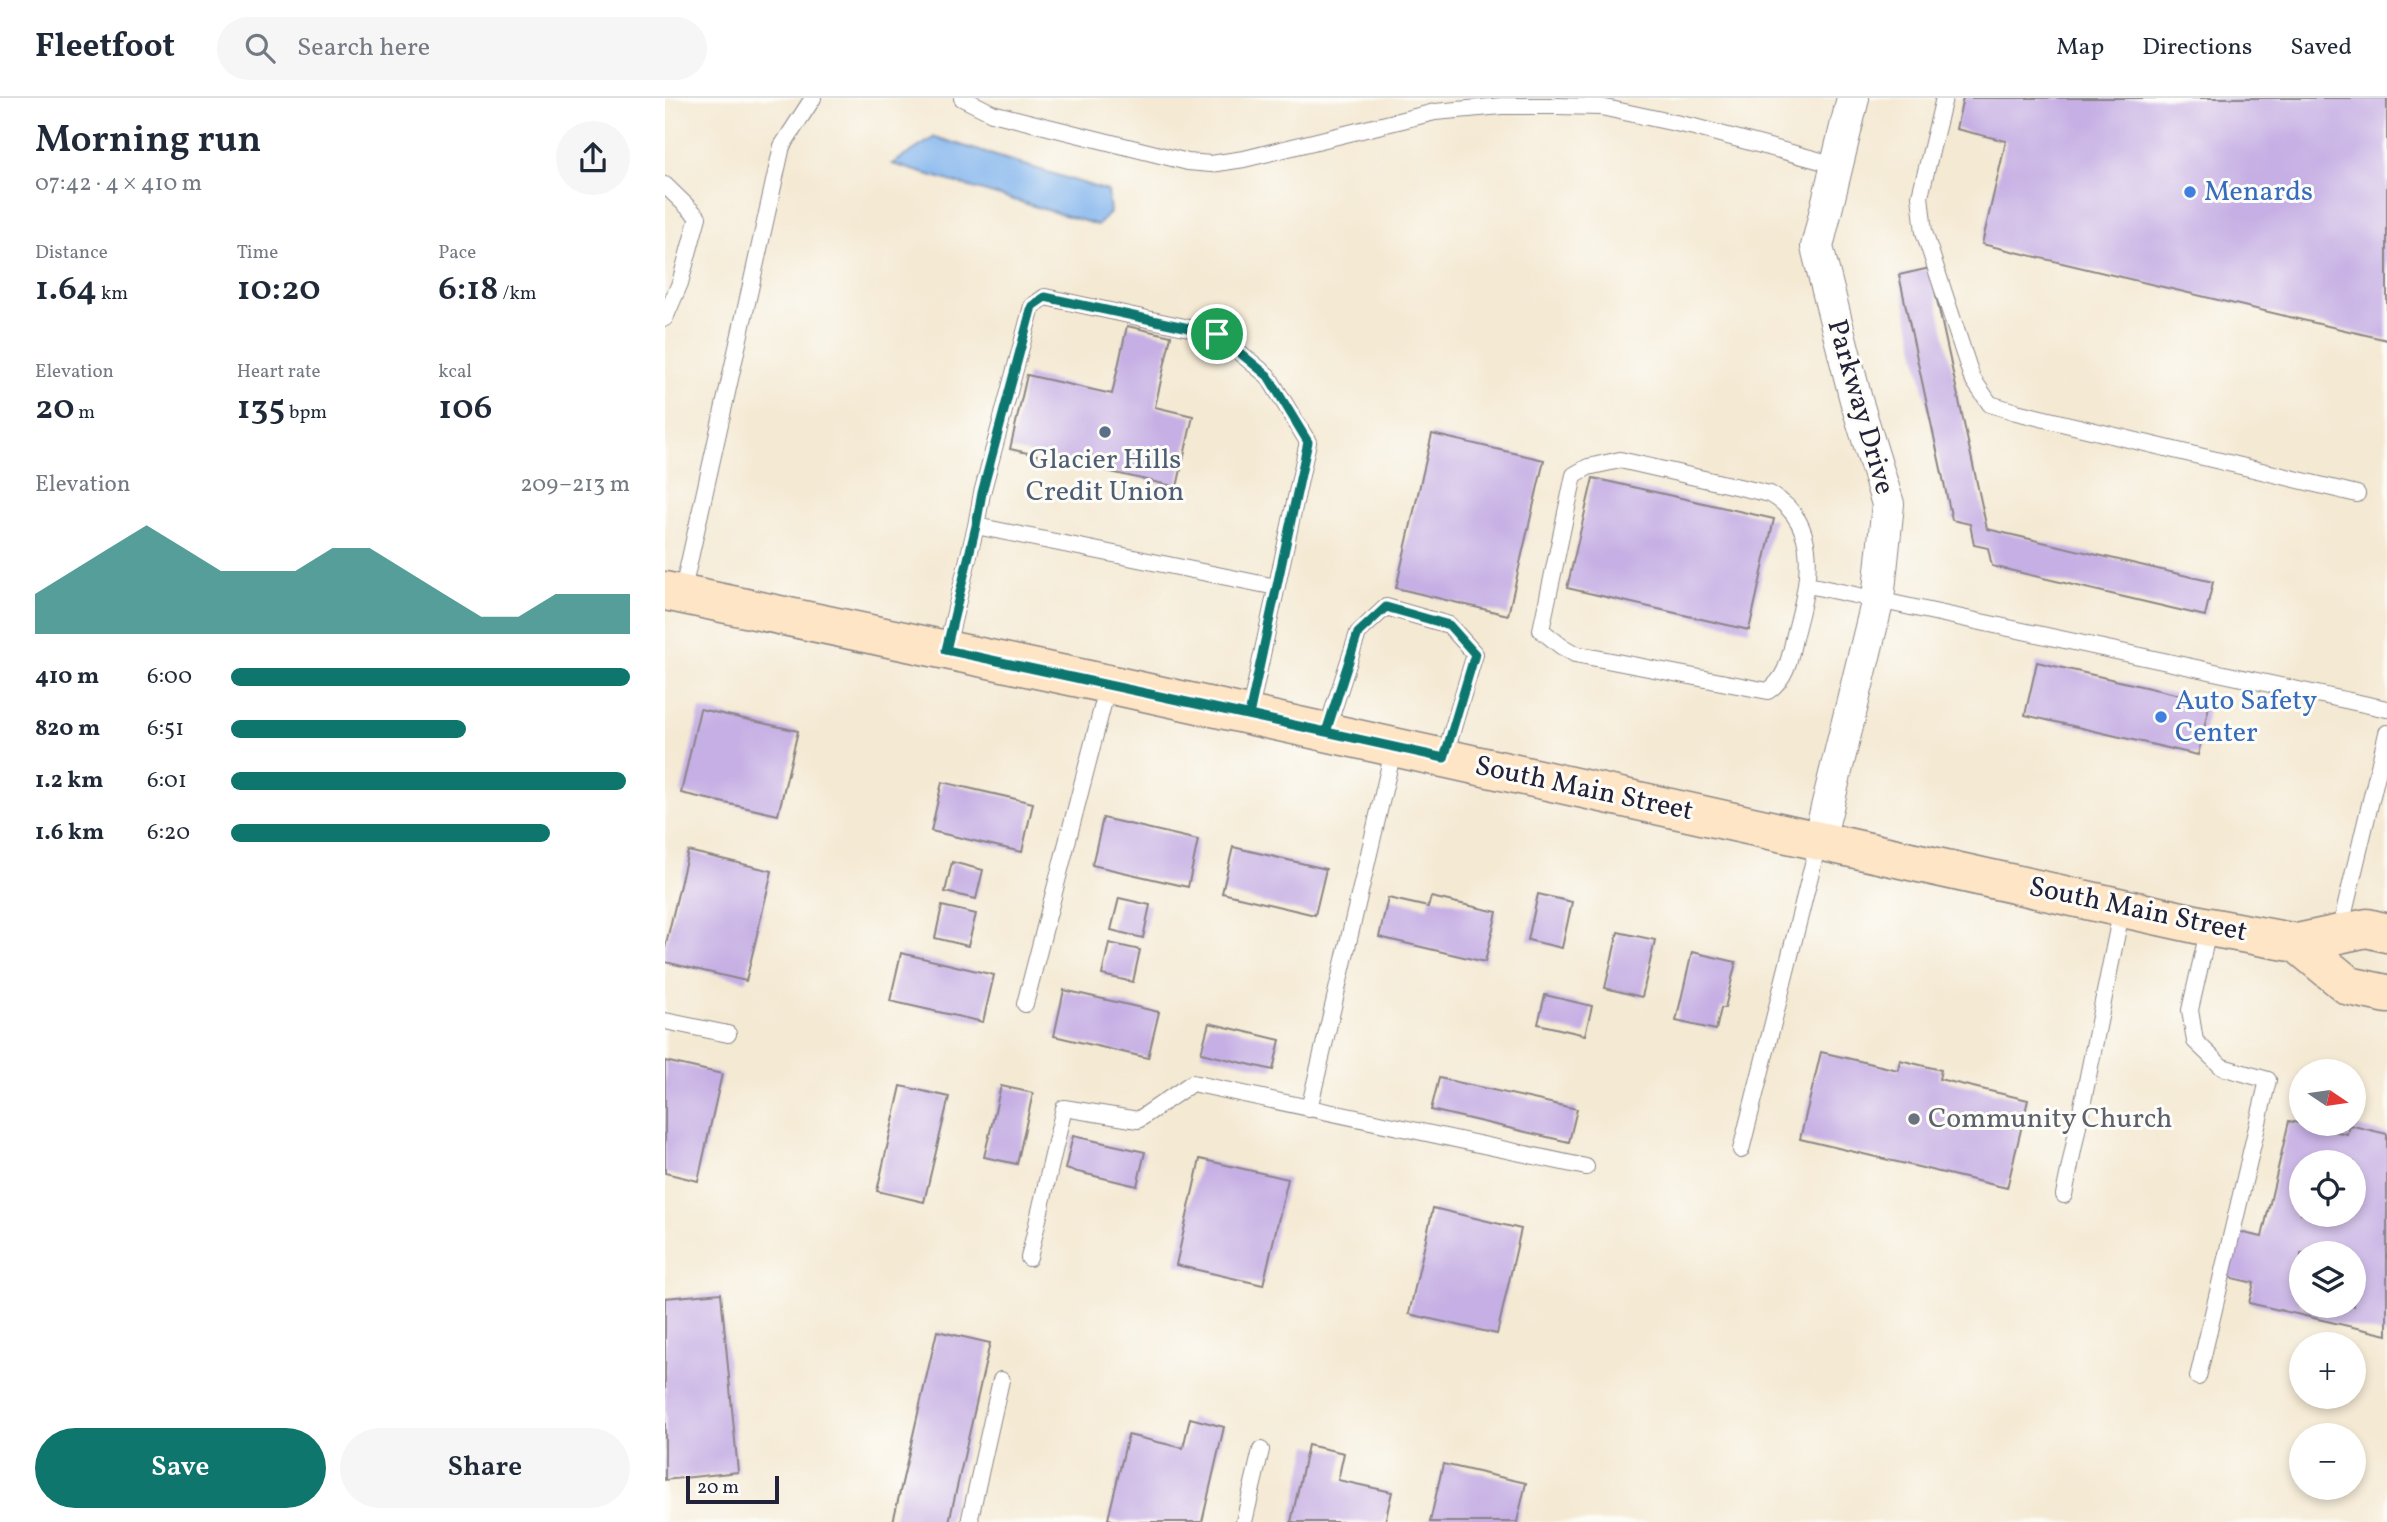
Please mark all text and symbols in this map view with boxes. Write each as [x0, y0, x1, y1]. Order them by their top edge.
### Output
search box [217, 17, 707, 80]
text: Fleetfoot [35, 25, 175, 71]
icon: search [241, 29, 279, 67]
text: Search here [297, 30, 430, 66]
text: Map [2056, 31, 2104, 65]
text: Directions [2142, 31, 2252, 65]
text: Saved [2290, 31, 2352, 65]
text: Morning run [35, 115, 261, 168]
button: share [556, 121, 630, 195]
text: 07:42 · 4 × 410 m [35, 168, 202, 200]
place label: Menards [2204, 173, 2313, 212]
marker: Menards [2182, 184, 2198, 200]
text: Distance [35, 240, 108, 266]
text: Time [237, 240, 278, 266]
text: Pace [438, 240, 476, 266]
text: 1.64 [35, 266, 97, 314]
text: 10:20 [237, 266, 321, 314]
text: 6:18 [438, 266, 499, 314]
text: km [97, 281, 128, 307]
text: /km [499, 281, 537, 307]
pin [1187, 304, 1247, 364]
icon: arrive [1198, 315, 1236, 353]
street label: Parkway Drive [1816, 315, 1904, 499]
text: Elevation [35, 359, 114, 385]
text: Heart rate [237, 359, 321, 385]
text: kcal [438, 359, 472, 385]
text: 20 [35, 385, 75, 433]
text: 135 [237, 385, 285, 433]
text: 106 [438, 385, 492, 433]
text: m [75, 400, 95, 426]
text: bpm [285, 400, 327, 426]
marker: Glacier Hills Credit Union [1097, 424, 1113, 440]
place label: Glacier Hills Credit Union [1026, 441, 1184, 512]
text: Elevation [35, 469, 131, 501]
text: 209–213 m [520, 469, 630, 501]
text: 410 m [35, 661, 99, 693]
text: 6:00 [147, 661, 192, 693]
place label: Auto Safety Center [2175, 682, 2317, 753]
marker: Auto Safety Center [2153, 709, 2169, 725]
text: 820 m [35, 713, 100, 745]
text: 6:51 [147, 713, 184, 745]
street label: South Main Street [1471, 747, 1697, 831]
text: 1.2 km [35, 765, 104, 797]
text: 6:01 [147, 765, 187, 797]
text: 1.6 km [35, 817, 104, 849]
text: 6:20 [147, 817, 190, 849]
street label: South Main Street [2025, 868, 2251, 952]
north arrow [2289, 1059, 2366, 1136]
map controls [2289, 1059, 2366, 1500]
place label: Community Church [1928, 1100, 2172, 1139]
marker: Community Church [1906, 1111, 1922, 1127]
button: locate [2289, 1150, 2366, 1227]
button: layers [2289, 1241, 2366, 1318]
button: + [2289, 1332, 2366, 1409]
button: − [2289, 1423, 2366, 1500]
button: Save [35, 1428, 326, 1508]
button: Share [340, 1428, 630, 1508]
scale bar [686, 1473, 779, 1505]
text: 20 m [697, 1475, 739, 1501]

